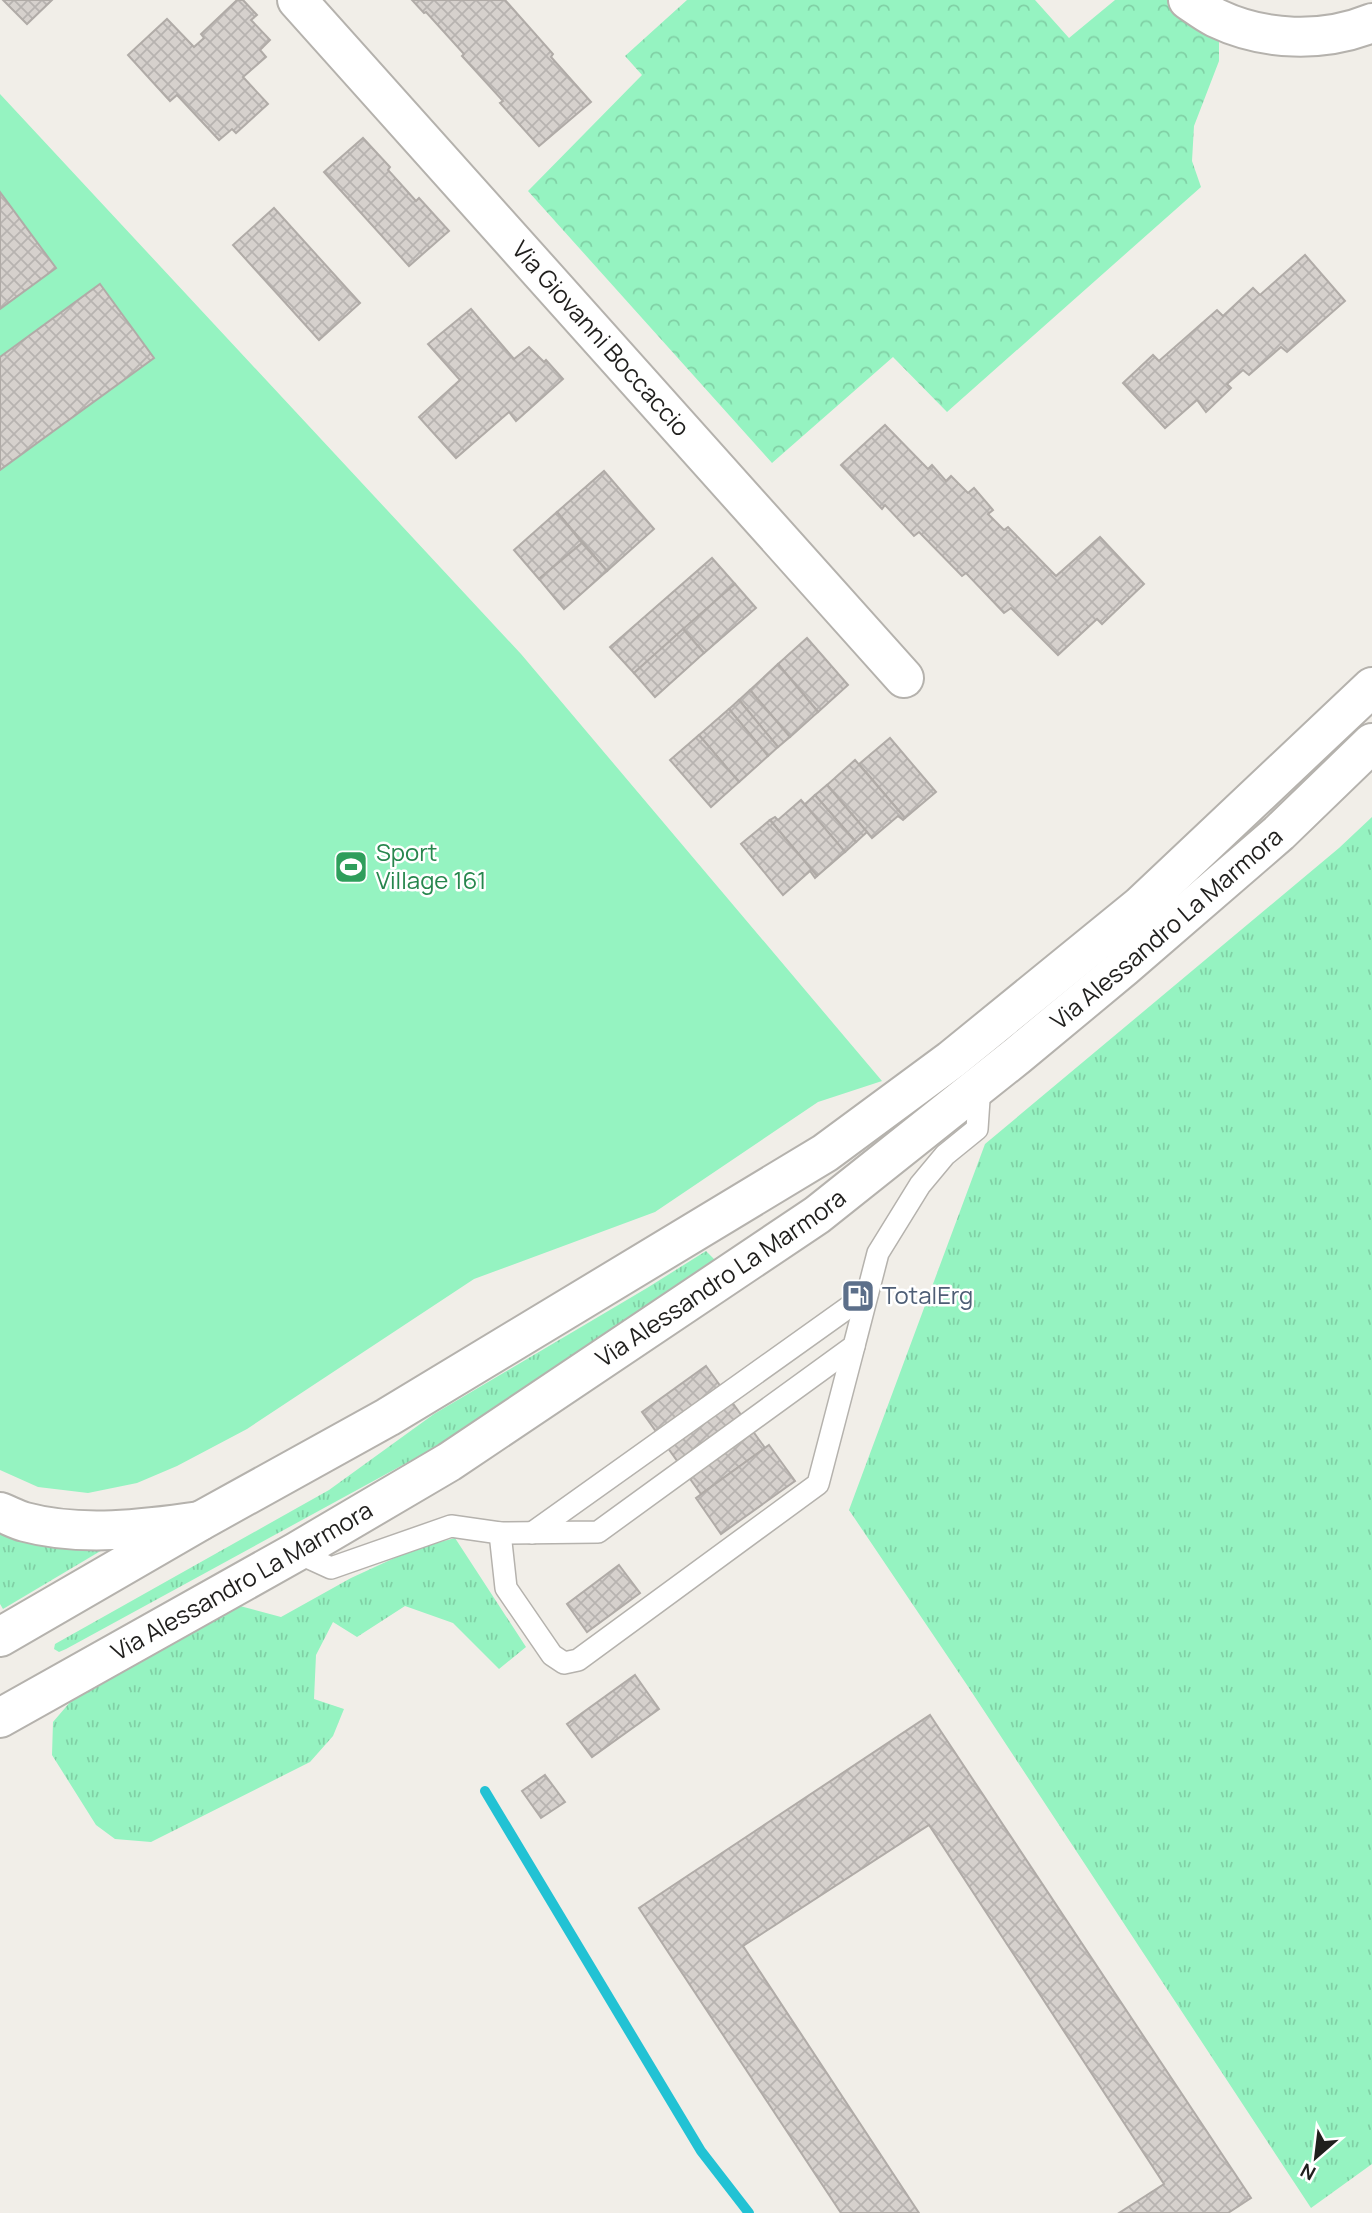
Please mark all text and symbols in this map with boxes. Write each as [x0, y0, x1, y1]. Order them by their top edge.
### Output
street label: Via Giovanni Boccaccio [505, 233, 698, 443]
street label: Via Alessandro La Marmora [1043, 819, 1289, 1036]
place label: Sport Village 161 [376, 835, 486, 896]
sports icon: Sport Village 161 [332, 848, 370, 886]
street label: Via Alessandro La Marmora [589, 1181, 852, 1374]
fuel station icon: TotalErg [839, 1277, 877, 1315]
place label: TotalErg [882, 1278, 973, 1311]
street label: Via Alessandro La Marmora [105, 1493, 378, 1667]
north arrow [1281, 2122, 1351, 2192]
text: N [1296, 2157, 1320, 2187]

